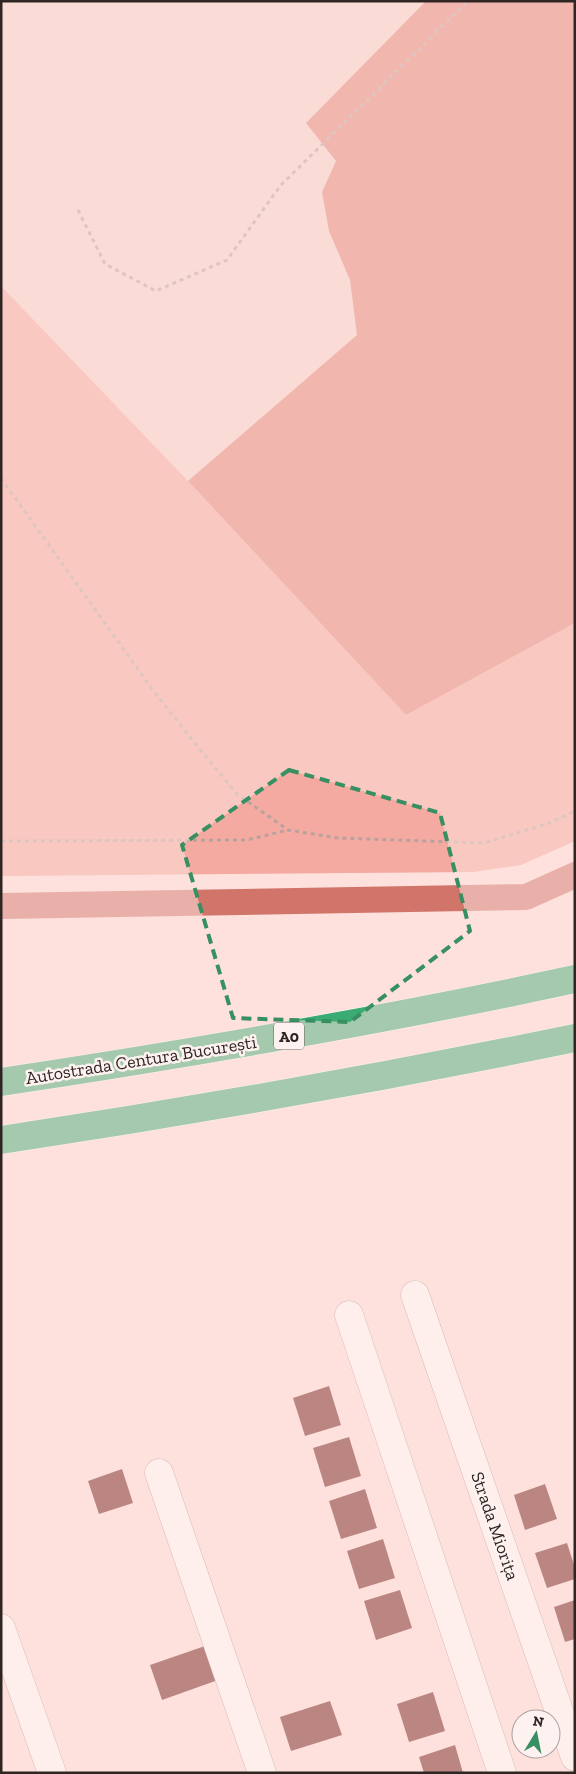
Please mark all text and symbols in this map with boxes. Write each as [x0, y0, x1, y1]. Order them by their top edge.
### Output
road number: A0 [274, 1022, 304, 1050]
street label: Autostrada Centura București [24, 1031, 258, 1089]
street label: Strada Miorița [466, 1469, 524, 1583]
north arrow [511, 1709, 561, 1759]
text: N [531, 1712, 545, 1731]

